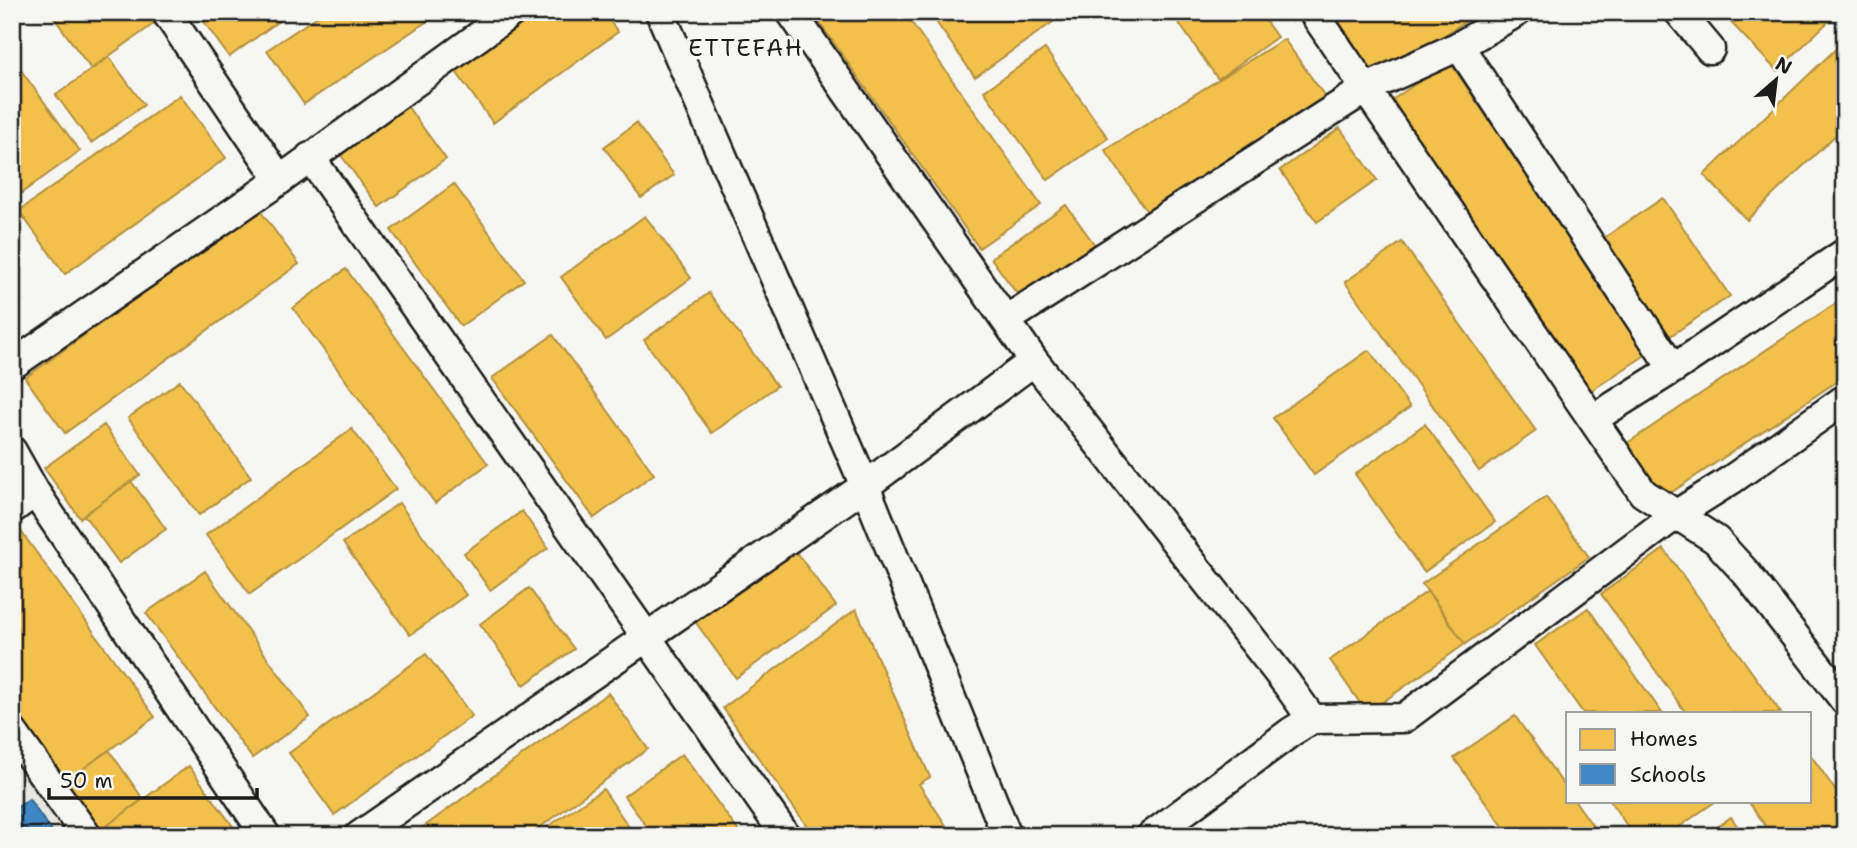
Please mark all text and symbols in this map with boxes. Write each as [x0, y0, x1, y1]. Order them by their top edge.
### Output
district label: ETTEFAH [688, 33, 804, 63]
north arrow [1742, 46, 1812, 116]
text: N [1771, 51, 1796, 80]
legend [1566, 712, 1812, 802]
text: Homes [1630, 725, 1698, 753]
scale bar [49, 757, 257, 801]
text: Schools [1630, 761, 1706, 789]
text: 50 m [60, 767, 113, 795]

